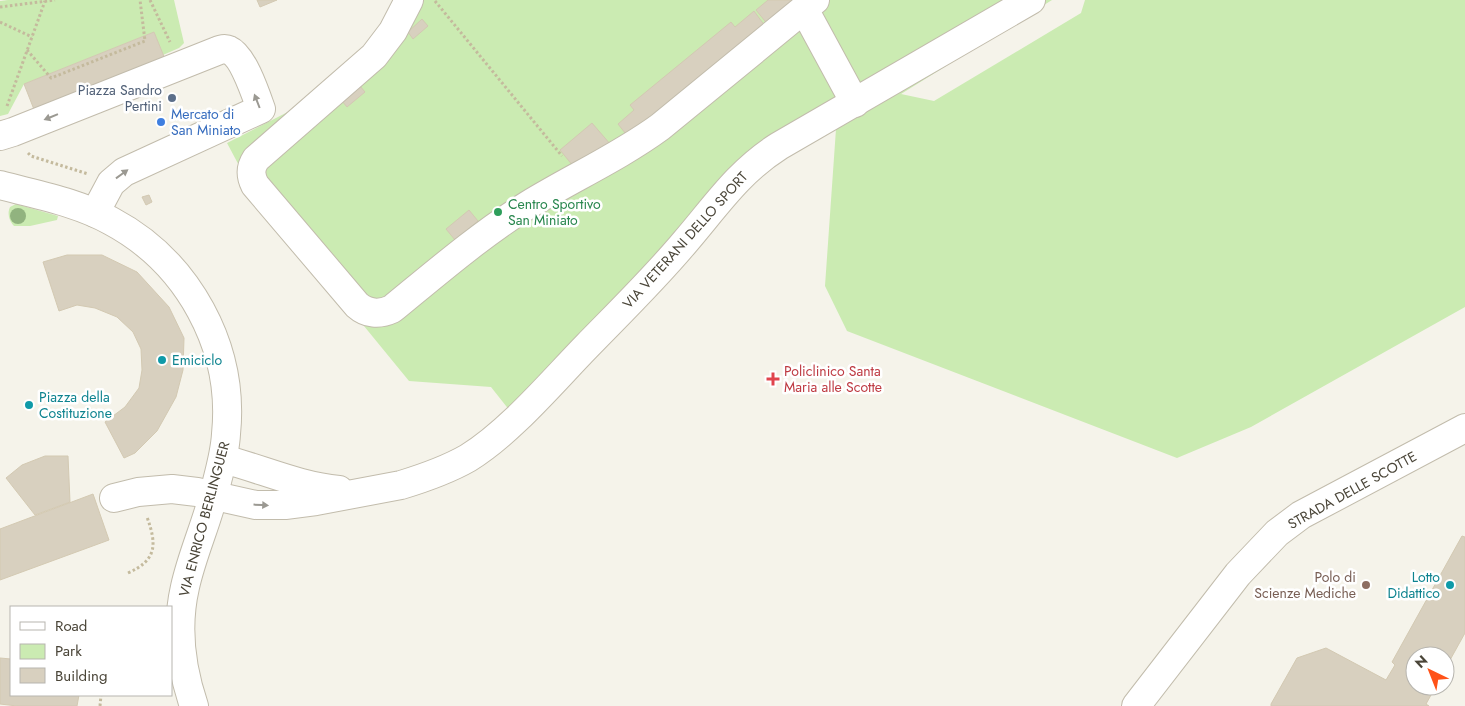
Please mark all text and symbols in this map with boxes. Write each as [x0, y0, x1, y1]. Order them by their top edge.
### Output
place label: Piazza Sandro Pertini [78, 80, 162, 116]
marker: Piazza Sandro Pertini [166, 92, 178, 104]
one-way arrow [253, 94, 261, 108]
place label: Mercato di San Miniato [171, 104, 241, 140]
one-way arrow [44, 113, 58, 121]
marker: Mercato di San Miniato [155, 116, 167, 128]
street label: VIA VETERANI DELLO SPORT [618, 167, 752, 313]
one-way arrow [115, 169, 129, 179]
place label: Centro Sportivo San Miniato [508, 194, 601, 230]
marker: Centro Sportivo San Miniato [492, 206, 504, 218]
place label: Emiciclo [172, 350, 223, 370]
marker: Emiciclo [156, 354, 168, 366]
place label: Policlinico Santa Maria alle Scotte [784, 361, 882, 397]
marker: Policlinico Santa Maria alle Scotte [766, 372, 780, 386]
place label: Piazza della Costituzione [39, 387, 112, 423]
marker: Piazza della Costituzione [23, 399, 35, 411]
street label: VIA ENRICO BERLINGUER [174, 439, 234, 599]
street label: STRADA DELLE SCOTTE [1284, 446, 1420, 534]
one-way arrow [254, 501, 270, 509]
place label: Polo di Scienze Mediche [1254, 567, 1356, 603]
place label: Lotto Didattico [1387, 567, 1440, 603]
marker: Polo di Scienze Mediche [1360, 579, 1372, 591]
marker: Lotto Didattico [1444, 579, 1456, 591]
legend [10, 606, 172, 696]
text: Road [55, 615, 87, 637]
text: Park [55, 640, 82, 662]
north arrow [1405, 646, 1455, 696]
text: N [1410, 650, 1432, 673]
text: Building [55, 665, 107, 687]

